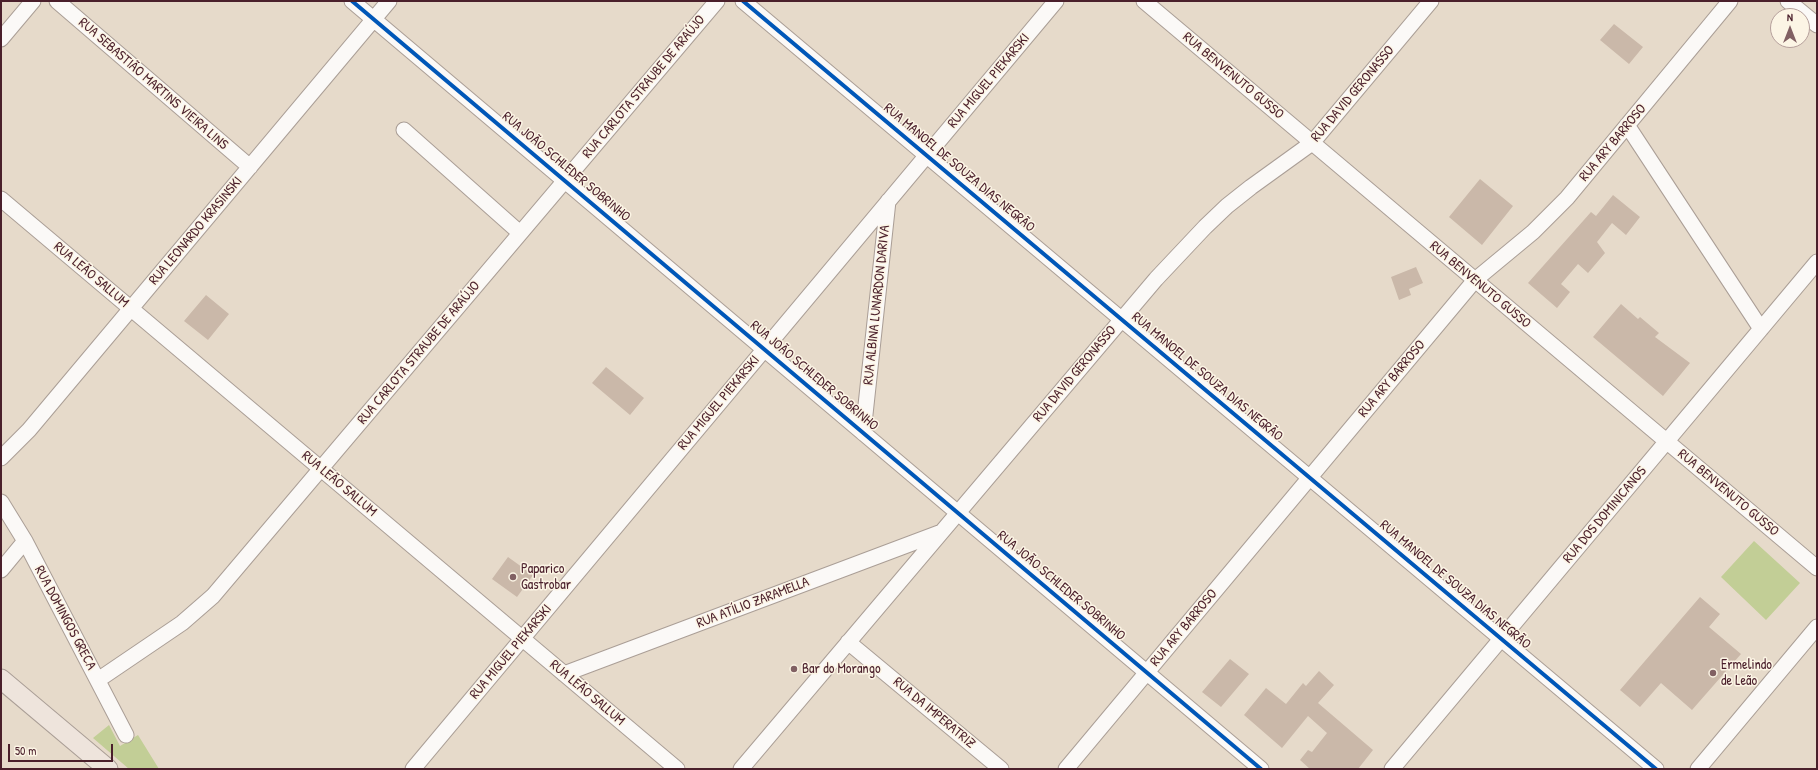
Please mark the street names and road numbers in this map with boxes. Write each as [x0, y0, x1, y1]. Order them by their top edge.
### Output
street label: RUA CARLOTA STRAUBE DE ARAÚJO [579, 12, 709, 162]
street label: RUA SEBASTIÃO MARTINS VIEIRA LINS [75, 14, 231, 154]
street label: RUA BENVENUTO GUSSO [1179, 29, 1287, 123]
street label: RUA MIGUEL PIEKARSKI [944, 30, 1034, 132]
street label: RUA DAVID GERONASSO [1308, 42, 1398, 146]
street label: RUA MANOEL DE SOUZA DIAS NEGRÃO [880, 100, 1038, 236]
street label: RUA ARY BARROSO [1576, 101, 1650, 185]
street label: RUA JOÃO SCHLEDER SOBRINHO [499, 108, 633, 226]
street label: RUA LEONARDO KRASINSKI [146, 173, 246, 289]
street label: RUA ALBINA LUNARDON DARIVA [860, 224, 894, 386]
street label: RUA BENVENUTO GUSSO [1426, 238, 1534, 332]
street label: RUA LEÃO SALLUM [50, 239, 132, 311]
street label: RUA CARLOTA STRAUBE DE ARAÚJO [354, 278, 484, 428]
street label: RUA MANOEL DE SOUZA DIAS NEGRÃO [1128, 309, 1286, 445]
street label: RUA JOÃO SCHLEDER SOBRINHO [747, 317, 881, 435]
street label: RUA DAVID GERONASSO [1030, 322, 1120, 426]
street label: RUA ARY BARROSO [1355, 337, 1429, 421]
street label: RUA MIGUEL PIEKARSKI [674, 352, 764, 454]
street label: RUA BENVENUTO GUSSO [1674, 446, 1782, 540]
street label: RUA LEÃO SALLUM [298, 448, 380, 520]
street label: RUA DOS DOMINICANOS [1560, 463, 1650, 567]
street label: RUA MANOEL DE SOUZA DIAS NEGRÃO [1376, 517, 1534, 653]
street label: RUA JOÃO SCHLEDER SOBRINHO [994, 527, 1128, 645]
street label: RUA DOMINGOS GRECA [30, 563, 100, 673]
street label: RUA ATÍLIO ZARAMELLA [694, 574, 812, 632]
street label: RUA ARY BARROSO [1147, 586, 1221, 670]
street label: RUA MIGUEL PIEKARSKI [466, 601, 556, 703]
street label: RUA LEÃO SALLUM [546, 657, 628, 729]
street label: RUA DA IMPERATRIZ [890, 674, 978, 752]

